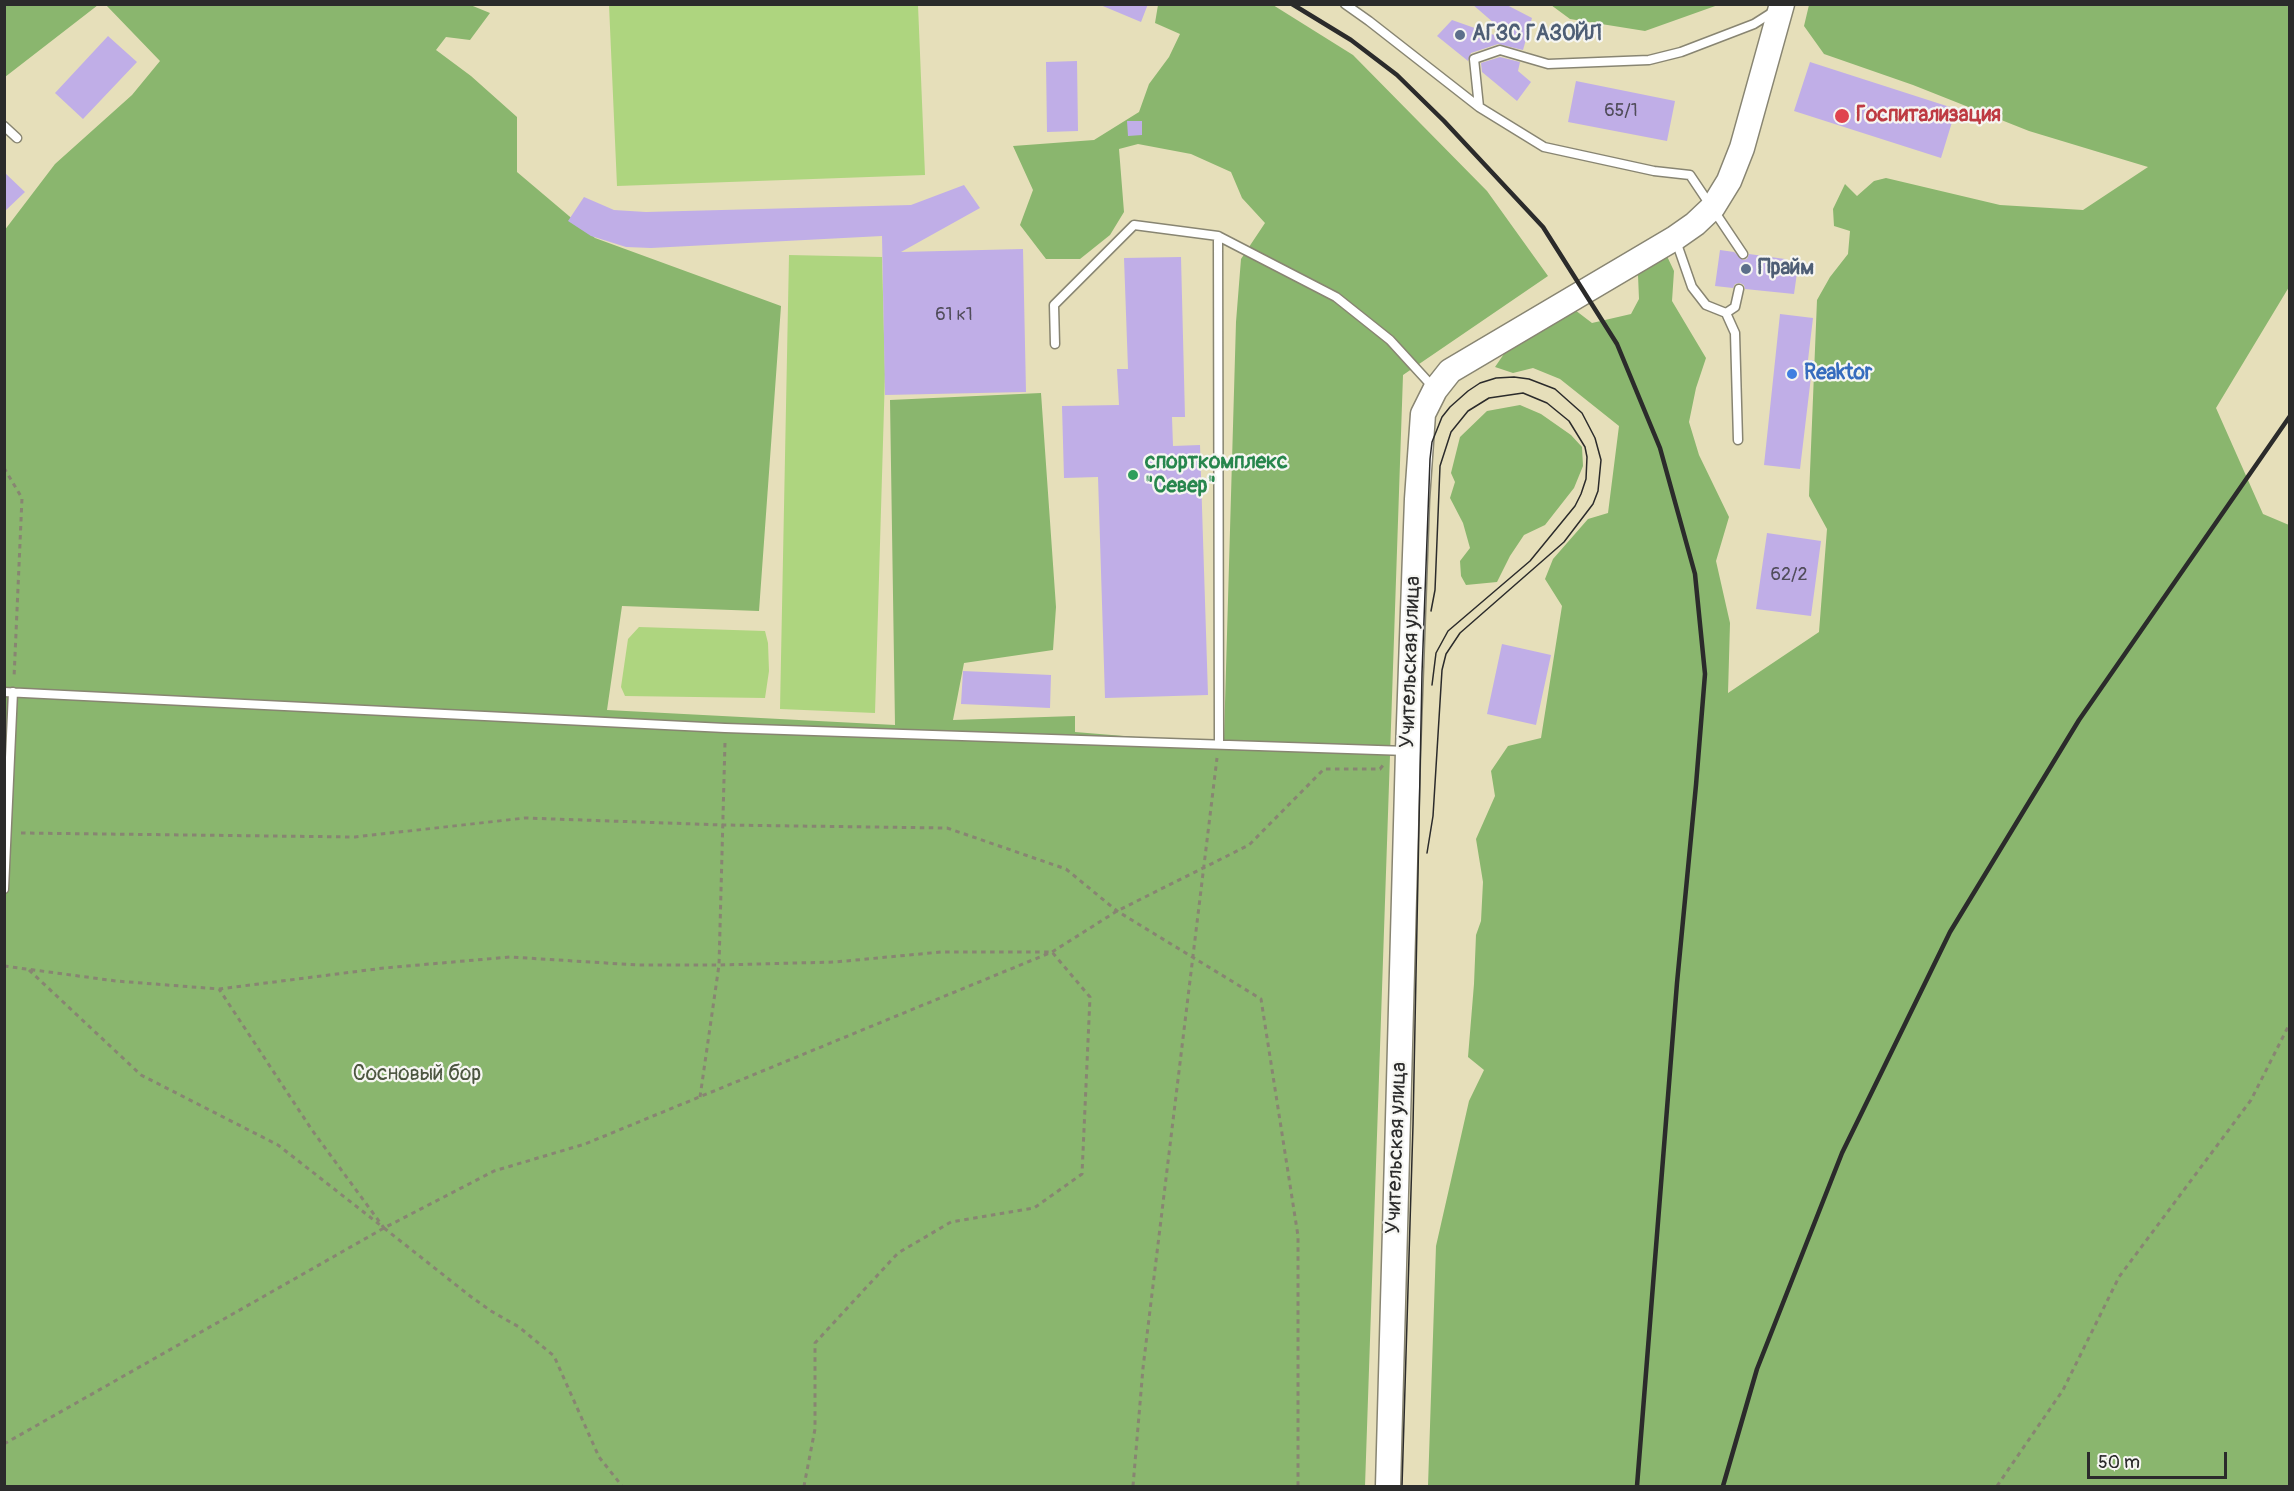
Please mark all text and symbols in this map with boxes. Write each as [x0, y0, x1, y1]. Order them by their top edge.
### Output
place label: АГЗС ГАЗОЙЛ [1472, 22, 1601, 48]
marker: АГЗС ГАЗОЙЛ [1453, 28, 1467, 42]
house number: 65/1 [1604, 100, 1638, 122]
place label: Госпитализация [1856, 103, 2001, 129]
marker: Госпитализация [1833, 107, 1851, 125]
place label: Прайм [1758, 256, 1814, 282]
marker: Прайм [1739, 262, 1753, 276]
house number: 61 к1 [935, 304, 973, 326]
place label: Reaktor [1804, 361, 1872, 387]
marker: Reaktor [1785, 367, 1799, 381]
place label: спорткомплекс "Север" [1145, 450, 1288, 500]
marker: спорткомплекс "Север" [1126, 468, 1140, 482]
house number: 62/2 [1770, 564, 1808, 586]
street label: Учительская улица [1395, 576, 1427, 748]
park label: Сосновый бор [353, 1062, 481, 1088]
street label: Учительская улица [1381, 1062, 1413, 1234]
scale bar [2090, 1440, 2230, 1478]
text: 50 m [2098, 1451, 2140, 1474]

